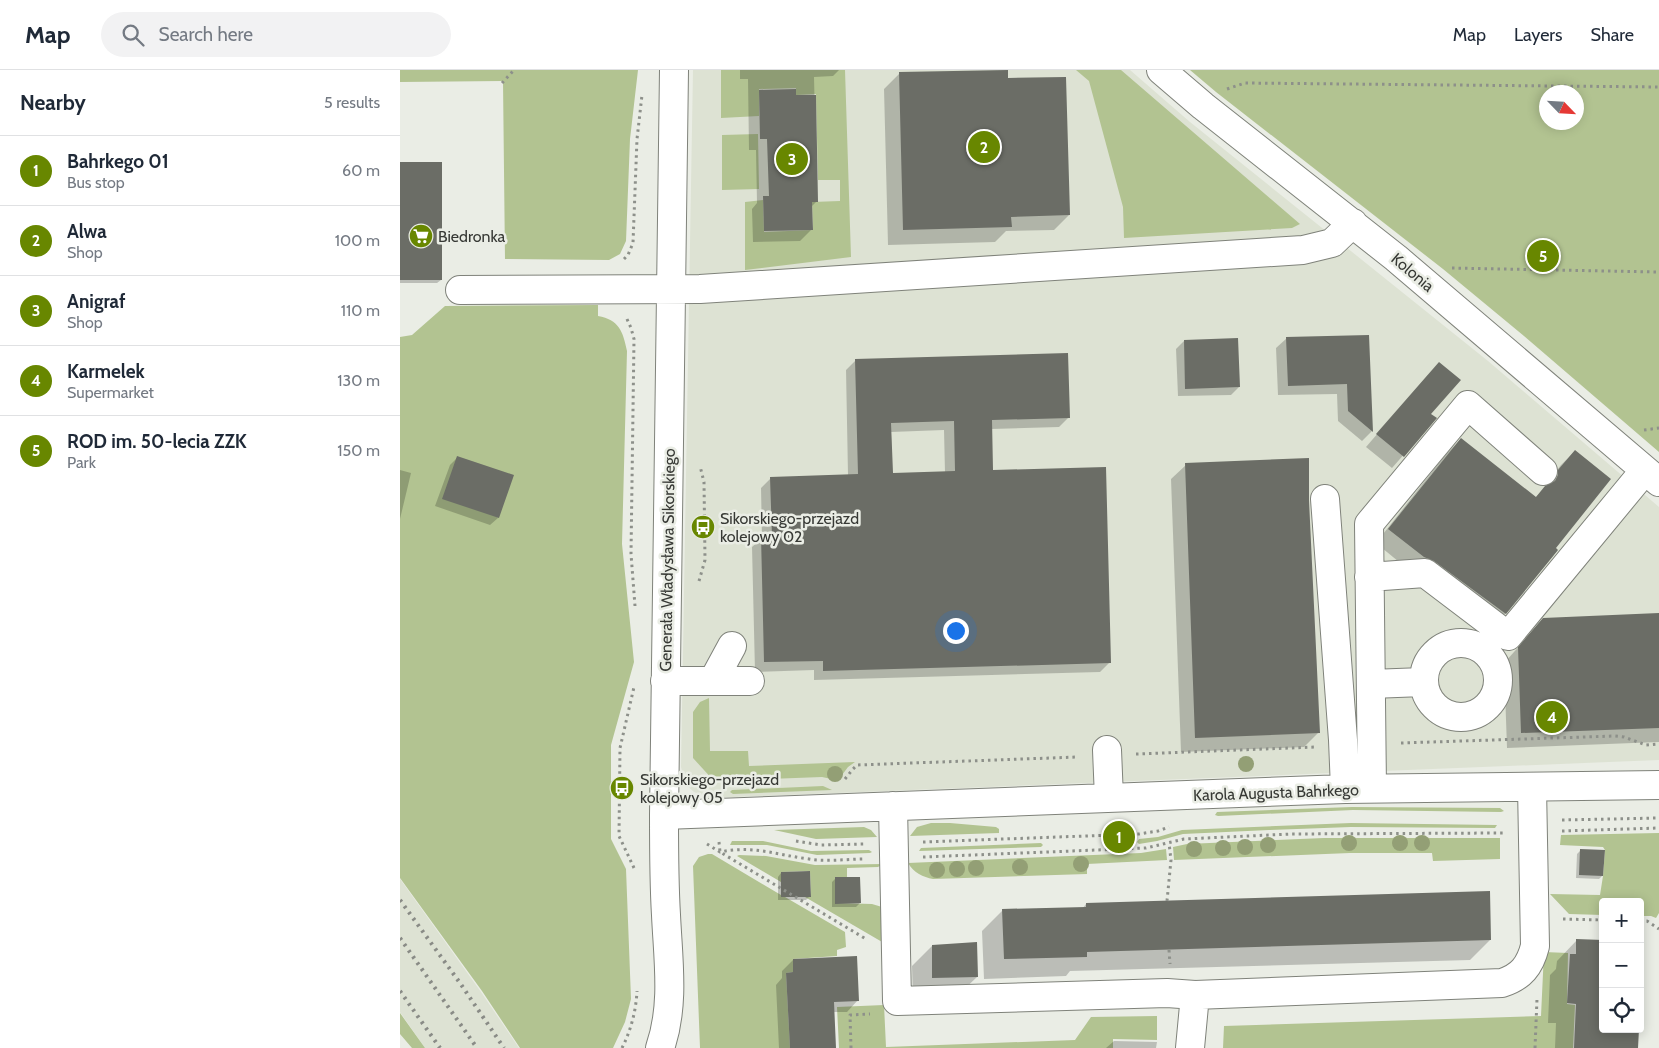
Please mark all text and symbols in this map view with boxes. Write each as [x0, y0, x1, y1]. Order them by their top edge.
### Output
search box [101, 12, 451, 57]
text: Map [25, 20, 71, 49]
icon: search [119, 21, 147, 49]
text: Search here [159, 23, 253, 46]
text: Map [1453, 24, 1486, 46]
text: Layers [1514, 24, 1563, 46]
text: Share [1591, 24, 1634, 46]
north arrow [1539, 85, 1584, 130]
text: Nearby [20, 90, 86, 115]
text: 5 results [324, 93, 380, 112]
pin: 2 [968, 128, 1000, 166]
pin: 3 [776, 140, 808, 178]
text: Bahrkego 01 [67, 150, 169, 173]
text: 1 [33, 161, 39, 180]
text: 60 m [342, 161, 380, 180]
text: Bus stop [67, 173, 125, 192]
text: Alwa [67, 220, 107, 243]
supermarket icon: Biedronka [408, 223, 434, 249]
place label: Biedronka [438, 227, 506, 246]
text: 2 [32, 231, 40, 250]
text: 100 m [335, 231, 380, 250]
pin: 5 [1527, 237, 1559, 275]
text: Shop [67, 243, 103, 262]
street label: Kolonia [1387, 249, 1438, 296]
text: Anigraf [67, 290, 125, 313]
text: 3 [32, 301, 40, 320]
text: 110 m [341, 301, 380, 320]
text: Shop [67, 313, 103, 332]
text: Karmelek [67, 360, 145, 383]
text: 4 [31, 371, 41, 390]
text: 130 m [337, 371, 380, 390]
text: Supermarket [67, 383, 154, 402]
text: ROD im. 50-lecia ZZK [67, 430, 247, 453]
text: 5 [32, 441, 40, 460]
text: 150 m [337, 441, 380, 460]
street label: Generała Władysława Sikorskiego [656, 448, 679, 672]
text: Park [67, 453, 96, 472]
place label: Sikorskiego-przejazd kolejowy 02 [720, 509, 859, 546]
bus stop icon: Sikorskiego-przejazd kolejowy 02 [690, 514, 716, 540]
your location [943, 618, 969, 644]
pin: 4 [1536, 698, 1568, 736]
place label: Sikorskiego-przejazd kolejowy 05 [640, 770, 779, 807]
bus stop icon: Sikorskiego-przejazd kolejowy 05 [609, 775, 635, 801]
street label: Karola Augusta Bahrkego [1193, 780, 1359, 805]
pin: 1 [1103, 818, 1135, 856]
map controls [1599, 898, 1644, 1033]
button: + [1599, 898, 1644, 943]
button: − [1599, 943, 1644, 988]
button: locate [1599, 988, 1644, 1033]

